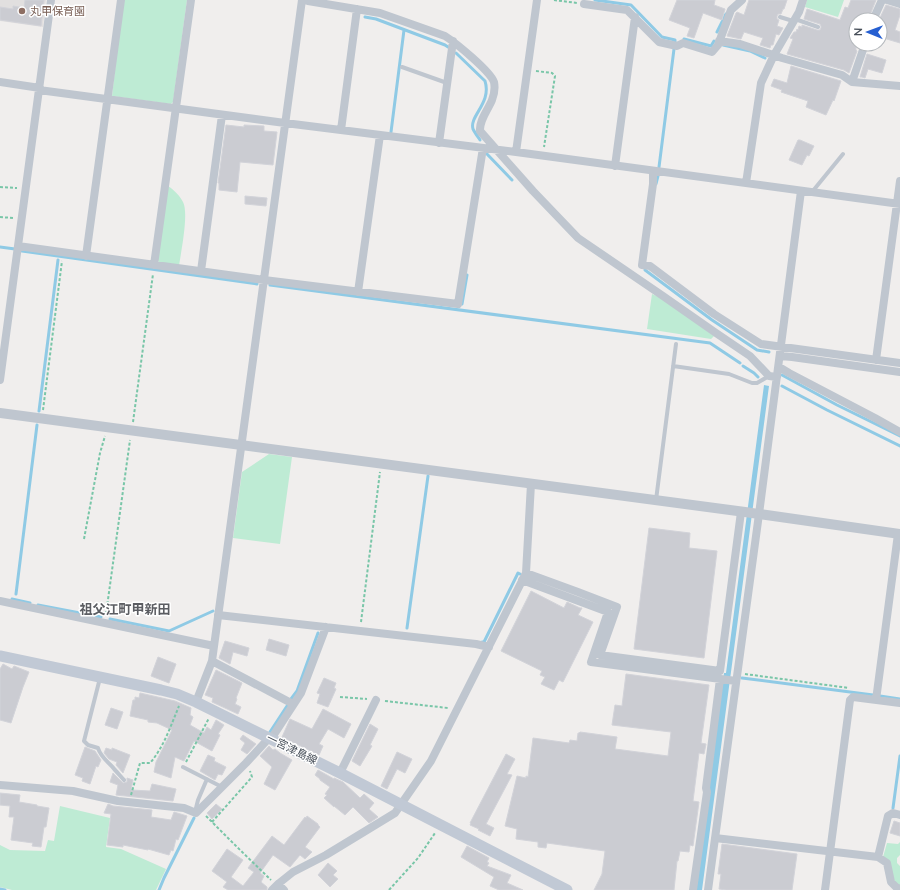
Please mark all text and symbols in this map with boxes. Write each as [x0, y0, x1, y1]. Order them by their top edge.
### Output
place label: 丸甲保育園 [30, 4, 85, 17]
marker: 丸甲保育園 [17, 6, 27, 16]
north arrow [848, 12, 888, 52]
text: N [851, 27, 864, 36]
district label: 祖父江町甲新田 [79, 601, 171, 617]
street label: 一宮津島線 [265, 731, 320, 766]

